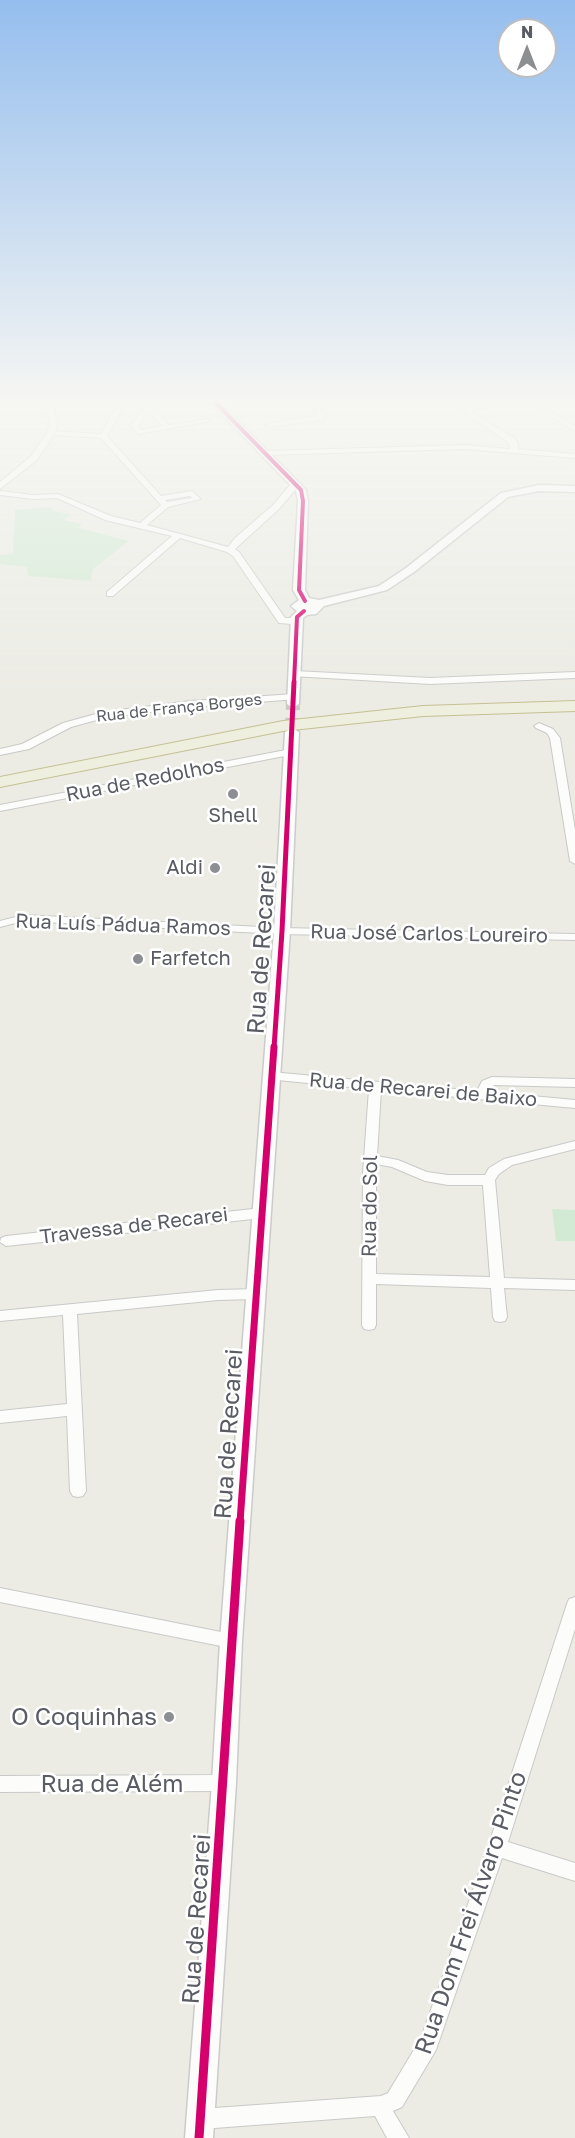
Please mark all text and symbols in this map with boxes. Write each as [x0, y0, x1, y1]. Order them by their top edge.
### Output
north arrow [497, 18, 557, 78]
text: N [521, 22, 533, 42]
street label: Rua de França Borges [95, 690, 263, 726]
street label: Rua de Redolhos [64, 753, 226, 807]
marker: Shell [226, 787, 240, 801]
place label: Shell [208, 804, 258, 828]
place label: Aldi [166, 856, 203, 880]
marker: Aldi [208, 861, 222, 875]
street label: Rua de Recarei [242, 863, 282, 1035]
street label: Rua Luís Pádua Ramos [15, 909, 231, 941]
street label: Rua José Carlos Loureiro [310, 920, 548, 948]
place label: Farfetch [150, 947, 231, 971]
marker: Farfetch [131, 952, 145, 966]
street label: Rua de Recarei de Baixo [308, 1068, 538, 1112]
street label: Rua do Sol [357, 1155, 383, 1257]
street label: Travessa de Recarei [38, 1203, 230, 1249]
street label: Rua de Recarei [209, 1348, 249, 1520]
place label: O Coquinhas [11, 1703, 157, 1731]
marker: O Coquinhas [162, 1710, 176, 1724]
street label: Rua Dom Frei Álvaro Pinto [409, 1768, 533, 2058]
street label: Rua de Além [41, 1770, 183, 1798]
street label: Rua de Recarei [177, 1833, 217, 2005]

